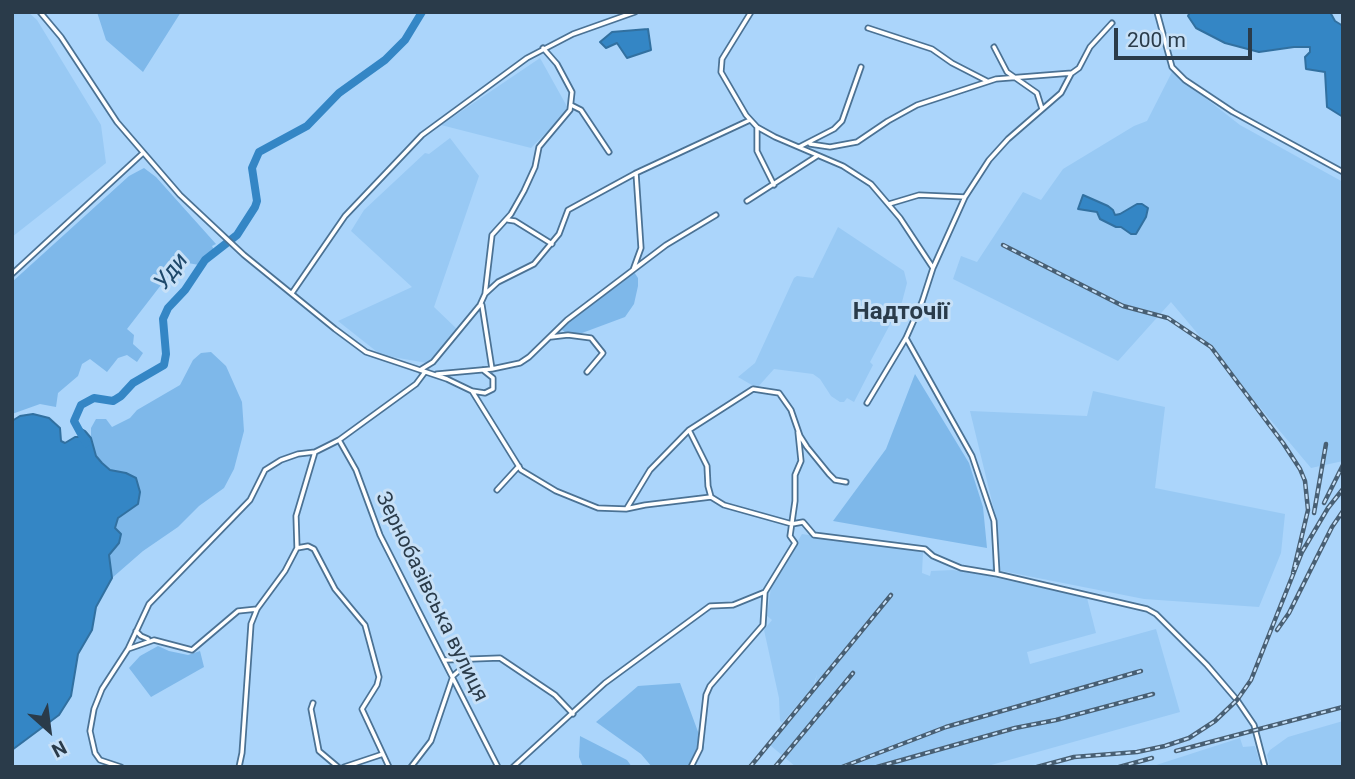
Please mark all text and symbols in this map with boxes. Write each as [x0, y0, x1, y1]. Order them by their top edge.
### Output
scale bar [1117, 14, 1255, 58]
text: 200 m [1127, 28, 1186, 52]
water label: Уди [149, 248, 195, 296]
district label: Надточії [853, 299, 949, 327]
street label: Зернобазівська вулиця [369, 488, 493, 706]
north arrow [14, 695, 84, 765]
text: N [48, 736, 70, 762]

